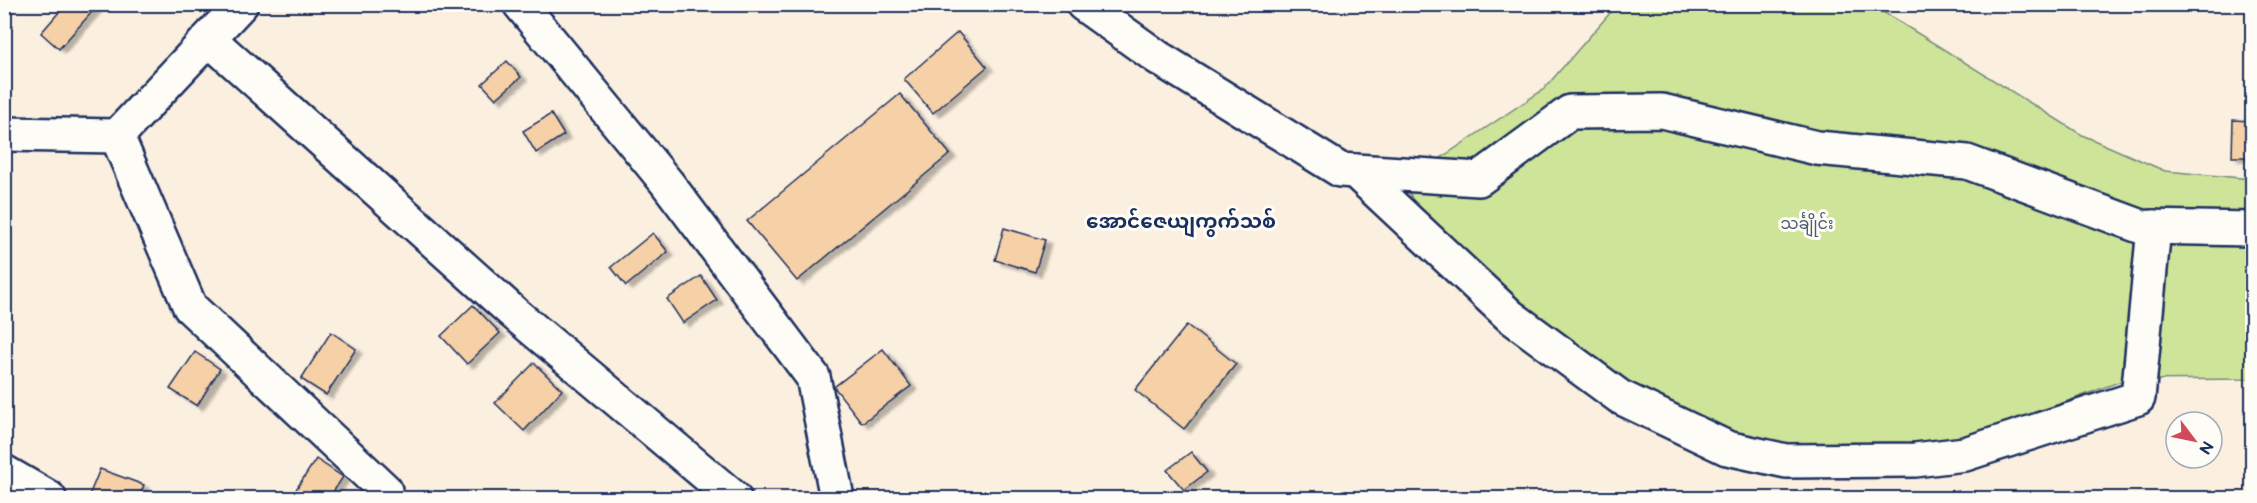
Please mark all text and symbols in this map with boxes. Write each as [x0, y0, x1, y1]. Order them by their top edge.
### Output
district label: အောင်ဇေယျကွက်သစ် [1086, 208, 1276, 238]
park label: သင်္ချိုင်း [1780, 212, 1834, 237]
north arrow [2164, 410, 2224, 470]
text: N [2194, 437, 2217, 457]

